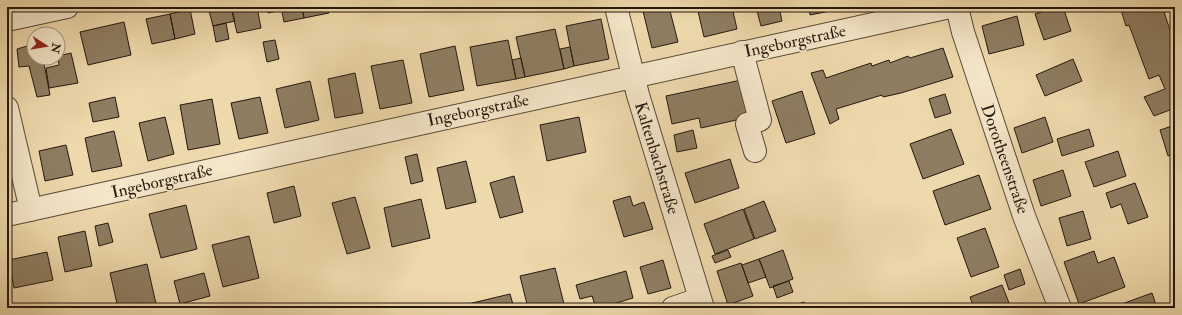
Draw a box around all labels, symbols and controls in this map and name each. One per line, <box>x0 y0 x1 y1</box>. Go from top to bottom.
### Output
street label: Ingeborgstraße <box>742 20 848 62</box>
north arrow <box>26 26 66 66</box>
text: N <box>48 41 63 55</box>
street label: Ingeborgstraße <box>425 89 531 131</box>
street label: Kaltenbachstraße <box>630 99 684 217</box>
street label: Dorotheenstraße <box>976 101 1034 217</box>
street label: Ingeborgstraße <box>109 159 215 203</box>

